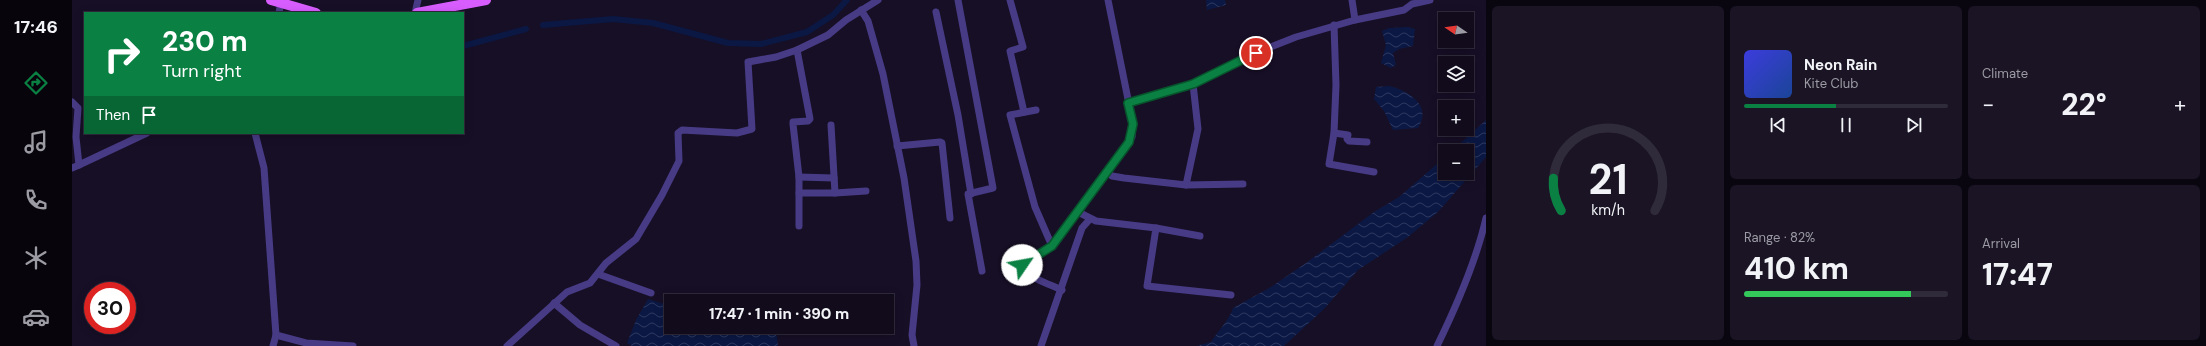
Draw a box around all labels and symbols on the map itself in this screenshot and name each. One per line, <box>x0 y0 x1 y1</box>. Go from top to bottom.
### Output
north arrow <box>1438 12 1474 48</box>
pin <box>1239 36 1273 70</box>
position arrow <box>1001 244 1043 286</box>
speed limit sign: 30 <box>84 282 136 334</box>

